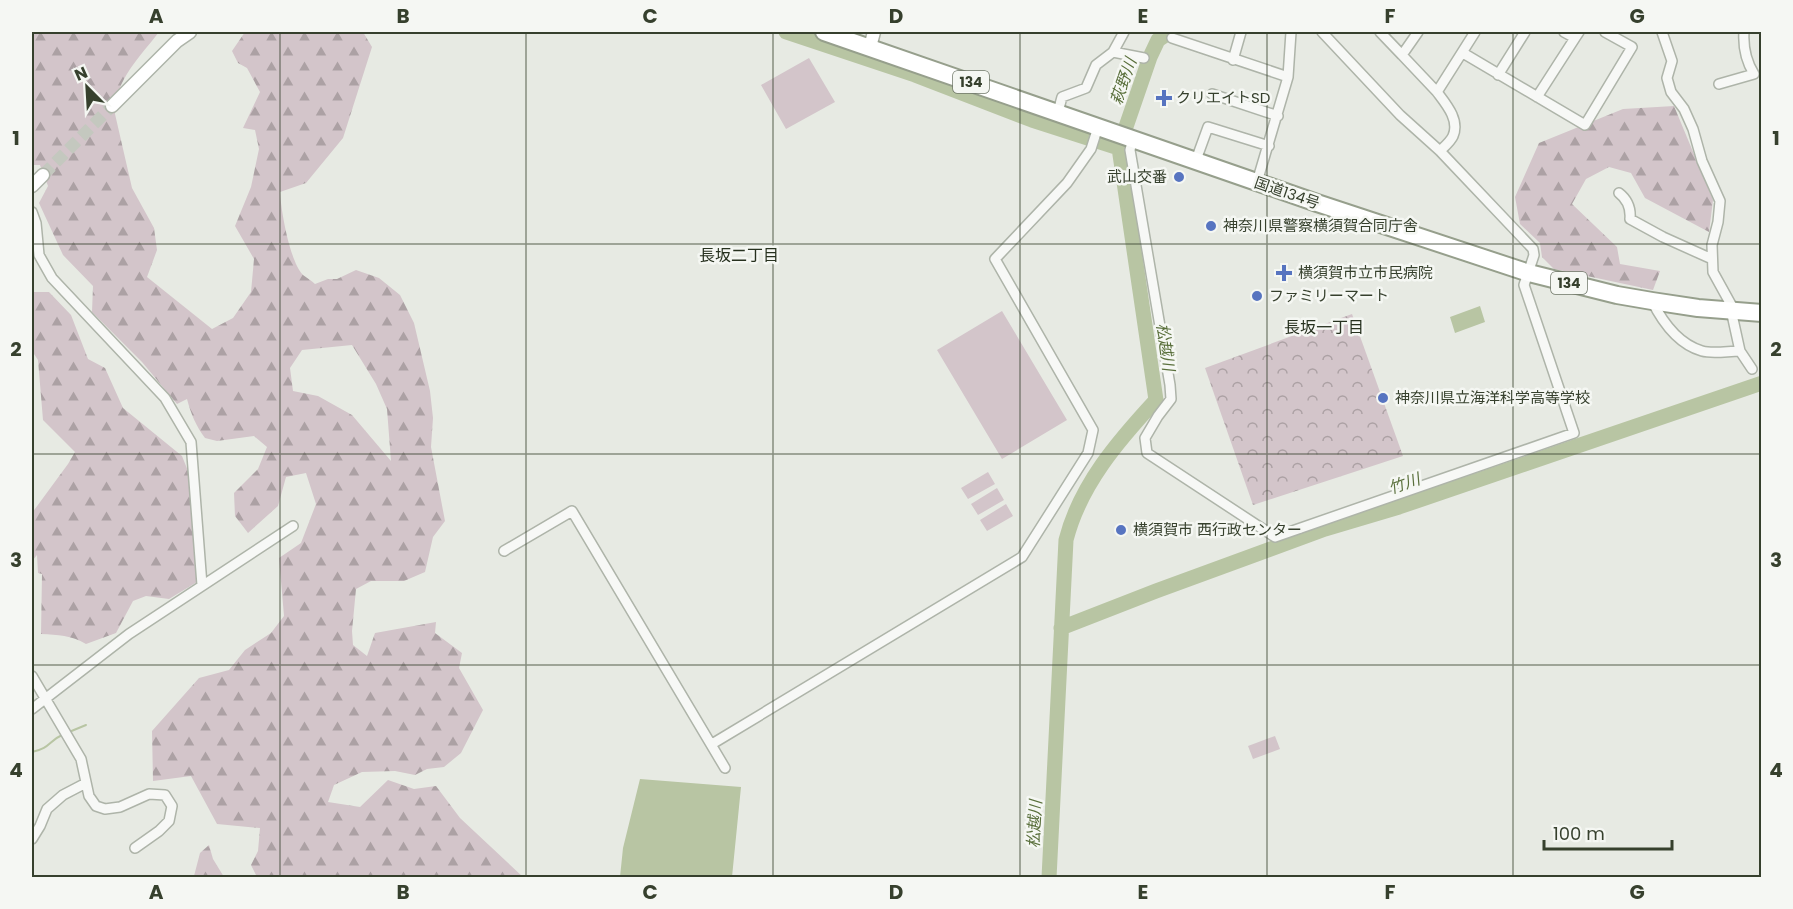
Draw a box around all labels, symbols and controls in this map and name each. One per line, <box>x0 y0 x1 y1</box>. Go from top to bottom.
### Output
text: A <box>149 2 164 30</box>
text: B <box>396 2 410 30</box>
text: C <box>642 2 658 30</box>
text: D <box>889 2 903 30</box>
text: E <box>1138 2 1148 30</box>
text: F <box>1385 2 1396 30</box>
text: G <box>1629 2 1645 30</box>
water label: 萩野川 <box>1105 53 1143 108</box>
north arrow <box>57 57 117 117</box>
text: N <box>71 61 91 87</box>
road number: 134 <box>953 71 989 93</box>
place label: クリエイトSD <box>1176 87 1270 108</box>
marker: クリエイトSD <box>1157 91 1171 105</box>
text: 1 <box>12 124 20 152</box>
text: 1 <box>1772 124 1780 152</box>
place label: 武山交番 <box>1107 166 1167 187</box>
marker: 武山交番 <box>1172 170 1186 184</box>
street label: 国道134号 <box>1252 172 1323 214</box>
place label: 神奈川県警察横須賀合同庁舎 <box>1223 215 1418 236</box>
marker: 神奈川県警察横須賀合同庁舎 <box>1204 219 1218 233</box>
district label: 長坂二丁目 <box>699 244 779 267</box>
place label: 横須賀市立市民病院 <box>1298 262 1433 283</box>
marker: 横須賀市立市民病院 <box>1275 264 1293 282</box>
road number: 134 <box>1551 272 1587 294</box>
place label: ファミリーマート <box>1269 285 1389 306</box>
marker: ファミリーマート <box>1250 289 1264 303</box>
district label: 長坂一丁目 <box>1284 316 1364 339</box>
water label: 松越川 <box>1151 322 1181 374</box>
text: 2 <box>10 335 22 363</box>
text: 2 <box>1770 335 1782 363</box>
place label: 神奈川県立海洋科学高等学校 <box>1395 387 1590 408</box>
marker: 神奈川県立海洋科学高等学校 <box>1376 391 1390 405</box>
water label: 竹川 <box>1385 467 1425 500</box>
place label: 横須賀市 西行政センター <box>1133 519 1302 540</box>
marker: 横須賀市 西行政センター <box>1114 523 1128 537</box>
text: 3 <box>10 546 22 574</box>
text: 3 <box>1770 546 1782 574</box>
text: 4 <box>9 756 23 784</box>
text: 4 <box>1769 756 1783 784</box>
water label: 松越川 <box>1022 797 1047 849</box>
scale bar <box>1544 813 1672 851</box>
text: 100 m <box>1553 821 1605 846</box>
text: A <box>149 878 164 906</box>
text: B <box>396 878 410 906</box>
text: C <box>642 878 658 906</box>
text: D <box>889 878 903 906</box>
text: E <box>1138 878 1148 906</box>
text: F <box>1385 878 1396 906</box>
text: G <box>1629 878 1645 906</box>

